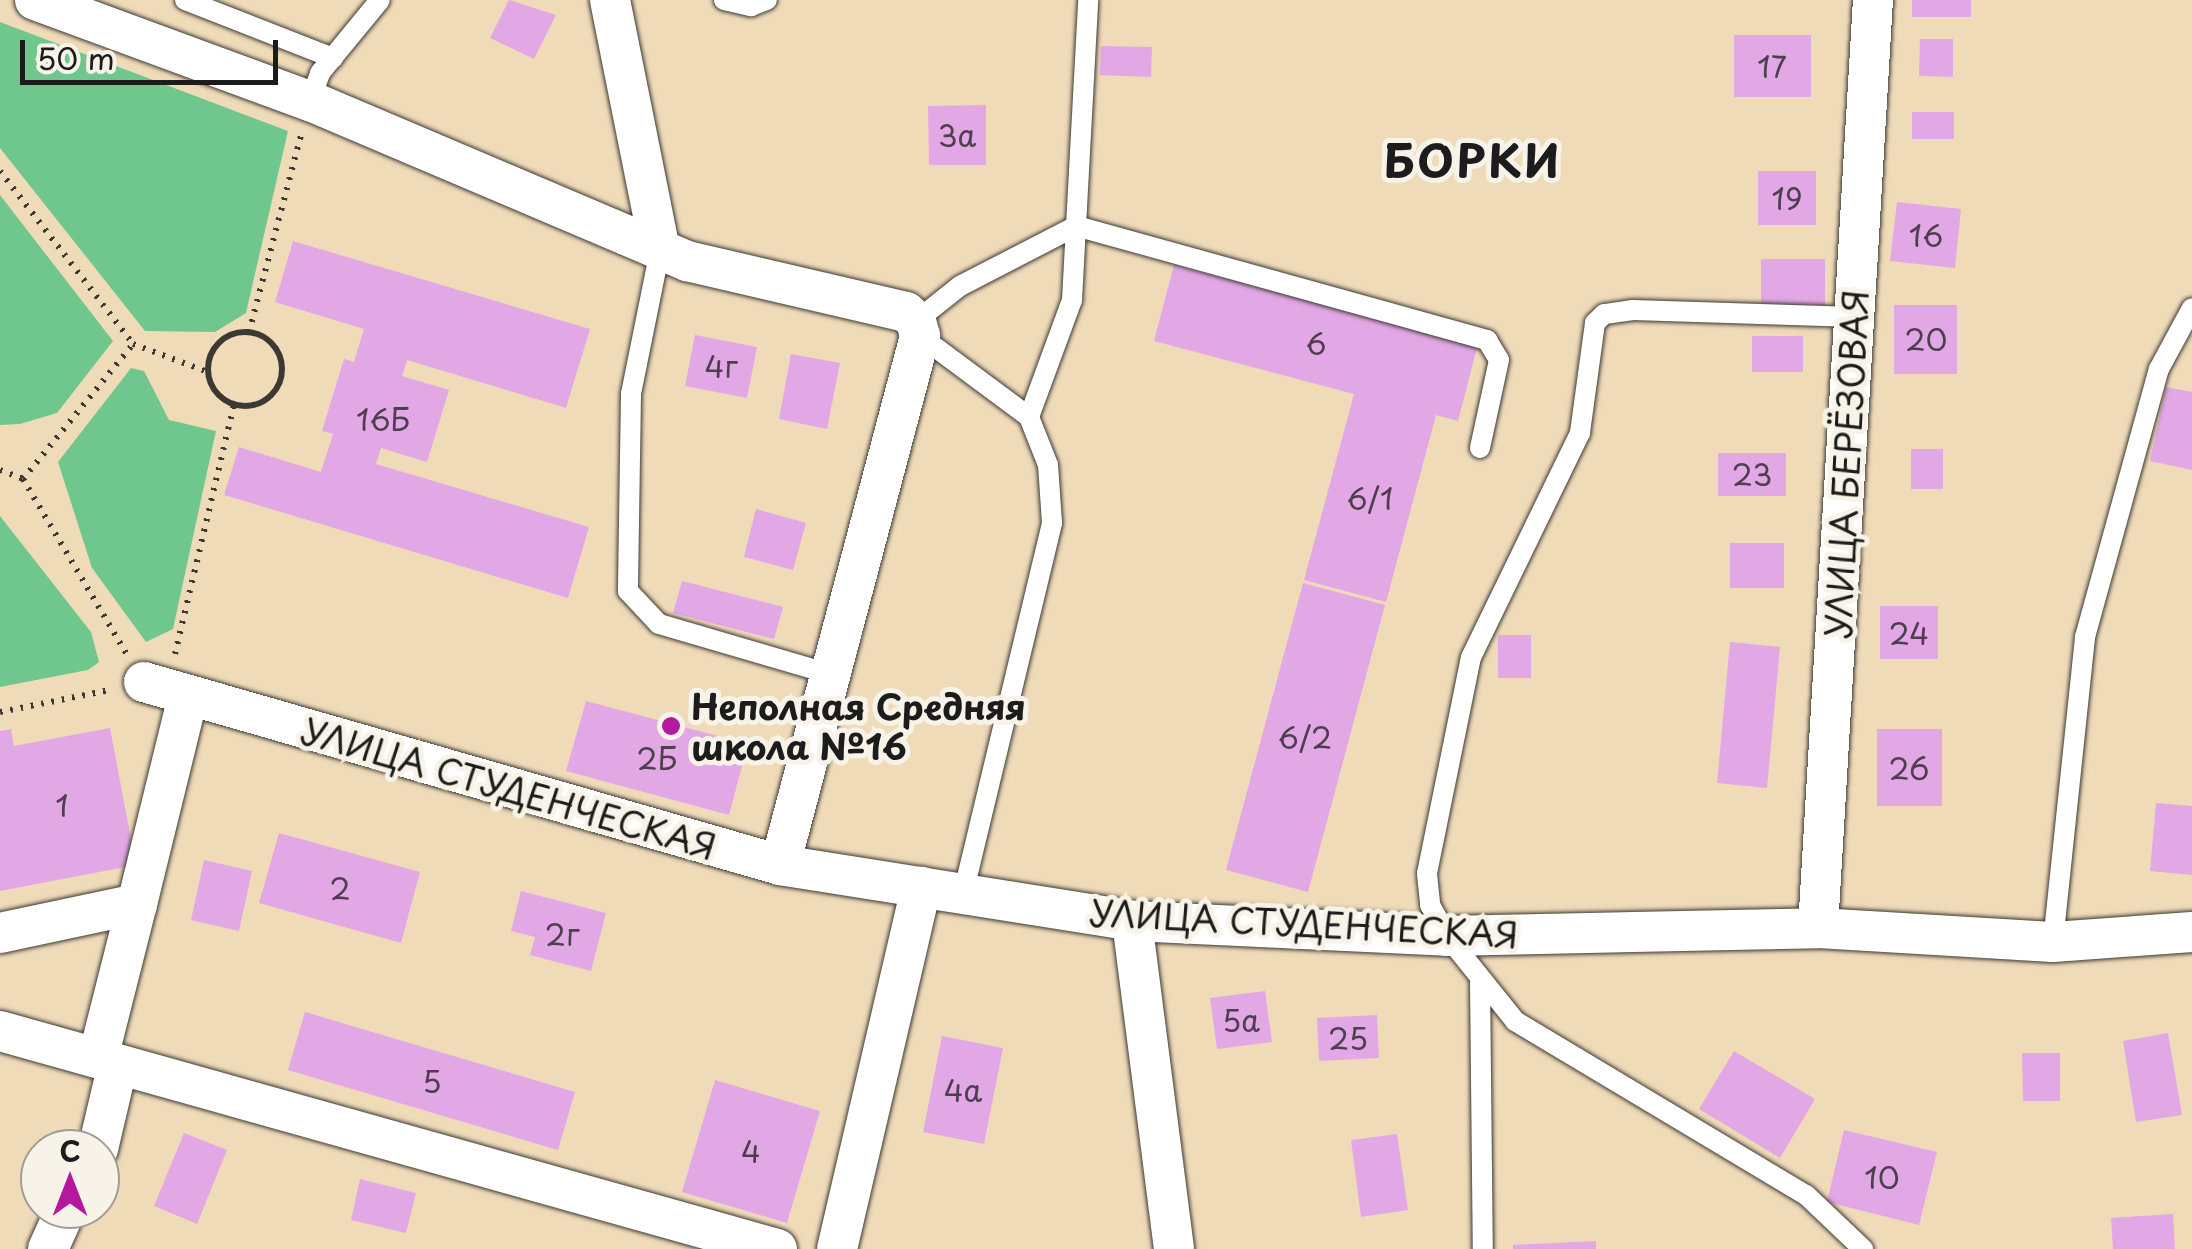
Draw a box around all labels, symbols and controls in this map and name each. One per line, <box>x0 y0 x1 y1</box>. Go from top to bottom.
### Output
scale bar <box>25 20 282 82</box>
text: 50 m <box>37 35 115 80</box>
house number: 17 <box>1757 48 1787 84</box>
house number: 3а <box>938 117 976 153</box>
district label: БОРКИ <box>1386 133 1560 187</box>
house number: 19 <box>1771 180 1803 216</box>
house number: 16 <box>1909 217 1943 253</box>
street label: УЛИЦА БЕРЁЗОВАЯ <box>1816 288 1876 640</box>
house number: 20 <box>1905 321 1947 357</box>
house number: 6 <box>1305 325 1327 361</box>
house number: 4г <box>704 348 738 384</box>
house number: 16Б <box>356 401 410 437</box>
house number: 23 <box>1732 456 1772 492</box>
house number: 6/1 <box>1347 480 1393 516</box>
house number: 24 <box>1889 615 1929 651</box>
place label: Неполная Средняя школа №16 <box>691 685 1026 767</box>
street label: УЛИЦА СТУДЕНЧЕСКАЯ <box>296 708 722 868</box>
marker: Неполная Средняя школа №16 <box>660 715 682 737</box>
house number: 6/2 <box>1278 719 1332 755</box>
house number: 2Б <box>637 740 677 776</box>
house number: 26 <box>1888 750 1930 786</box>
house number: 1 <box>55 787 69 823</box>
house number: 2 <box>329 870 351 906</box>
street label: УЛИЦА СТУДЕНЧЕСКАЯ <box>1088 891 1520 955</box>
house number: 2г <box>545 916 579 952</box>
house number: 5а <box>1222 1002 1260 1038</box>
house number: 25 <box>1328 1020 1368 1056</box>
house number: 5 <box>422 1063 442 1099</box>
house number: 4а <box>944 1072 982 1108</box>
north arrow <box>20 1129 120 1229</box>
text: С <box>59 1129 81 1172</box>
house number: 4 <box>741 1133 761 1169</box>
house number: 10 <box>1864 1159 1900 1195</box>

